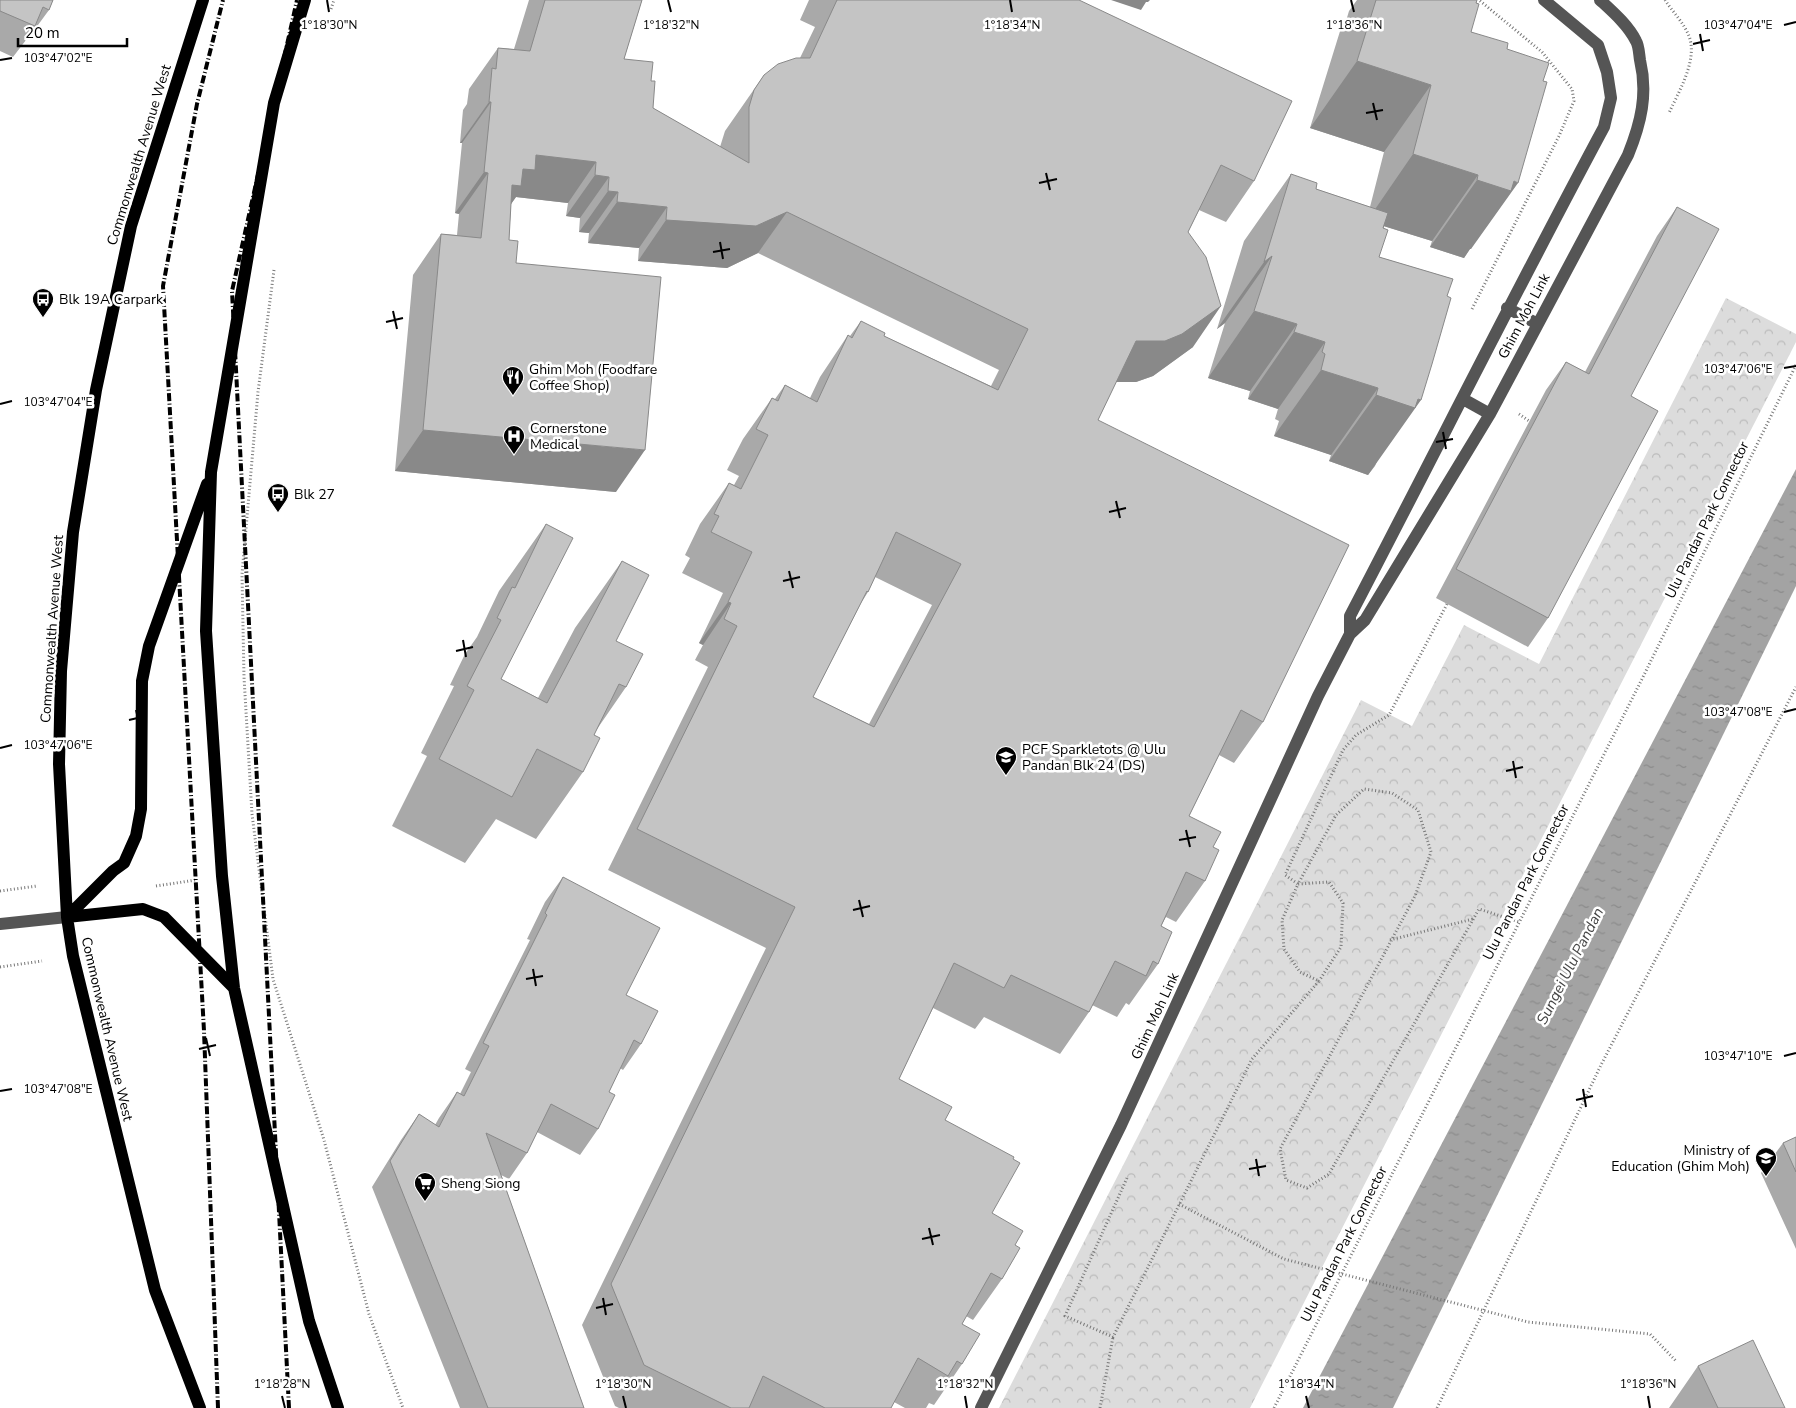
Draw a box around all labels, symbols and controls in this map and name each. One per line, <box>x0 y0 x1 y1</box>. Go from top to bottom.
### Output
scale bar <box>18 15 126 47</box>
text: 1°18'30"N <box>301 17 357 33</box>
text: 1°18'32"N <box>643 17 699 33</box>
text: 1°18'34"N <box>984 17 1040 33</box>
text: 1°18'36"N <box>1326 17 1382 33</box>
text: 103°47'04"E <box>1703 17 1773 33</box>
text: 20 m <box>25 23 60 43</box>
text: 103°47'02"E <box>23 50 93 66</box>
street label: Commonwealth Avenue West <box>102 62 176 248</box>
street label: Ghim Moh Link <box>1494 269 1555 362</box>
bus stop icon: Blk 19A Carpark <box>31 287 55 318</box>
place label: Blk 19A Carpark <box>59 290 164 309</box>
place label: Ghim Moh (Foodfare Coffee Shop) <box>529 360 657 395</box>
text: 103°47'06"E <box>1703 361 1773 377</box>
restaurant icon: Ghim Moh (Foodfare Coffee Shop) <box>501 365 525 396</box>
text: 103°47'04"E <box>23 394 93 410</box>
place label: Cornerstone Medical <box>530 419 607 454</box>
hospital icon: Cornerstone Medical <box>502 424 526 455</box>
street label: Ulu Pandan Park Connector <box>1661 438 1753 602</box>
bus stop icon: Blk 27 <box>266 482 290 513</box>
place label: Blk 27 <box>294 485 335 504</box>
street label: Commonwealth Avenue West <box>36 534 68 724</box>
text: 103°47'08"E <box>1703 704 1773 720</box>
text: 103°47'06"E <box>23 737 93 753</box>
place label: PCF Sparkletots @ Ulu Pandan Blk 24 (DS) <box>1022 740 1166 775</box>
school or university icon: PCF Sparkletots @ Ulu Pandan Blk 24 (DS) <box>994 745 1018 776</box>
street label: Ulu Pandan Park Connector <box>1478 801 1574 963</box>
water label: Sungei Ulu Pandan <box>1532 904 1608 1028</box>
street label: Commonwealth Avenue West <box>77 935 137 1123</box>
street label: Ghim Moh Link <box>1127 968 1184 1063</box>
text: 103°47'10"E <box>1703 1048 1773 1064</box>
text: 103°47'08"E <box>23 1081 93 1097</box>
place label: Ministry of Education (Ghim Moh) <box>1611 1141 1750 1176</box>
school or university icon: Ministry of Education (Ghim Moh) <box>1754 1146 1778 1177</box>
street label: Ulu Pandan Park Connector <box>1296 1163 1392 1325</box>
supermarket icon: Sheng Siong <box>413 1171 437 1202</box>
place label: Sheng Siong <box>441 1174 521 1193</box>
text: 1°18'28"N <box>254 1376 310 1392</box>
text: 1°18'30"N <box>595 1376 651 1392</box>
text: 1°18'32"N <box>937 1376 993 1392</box>
text: 1°18'34"N <box>1278 1376 1334 1392</box>
text: 1°18'36"N <box>1620 1376 1676 1392</box>

